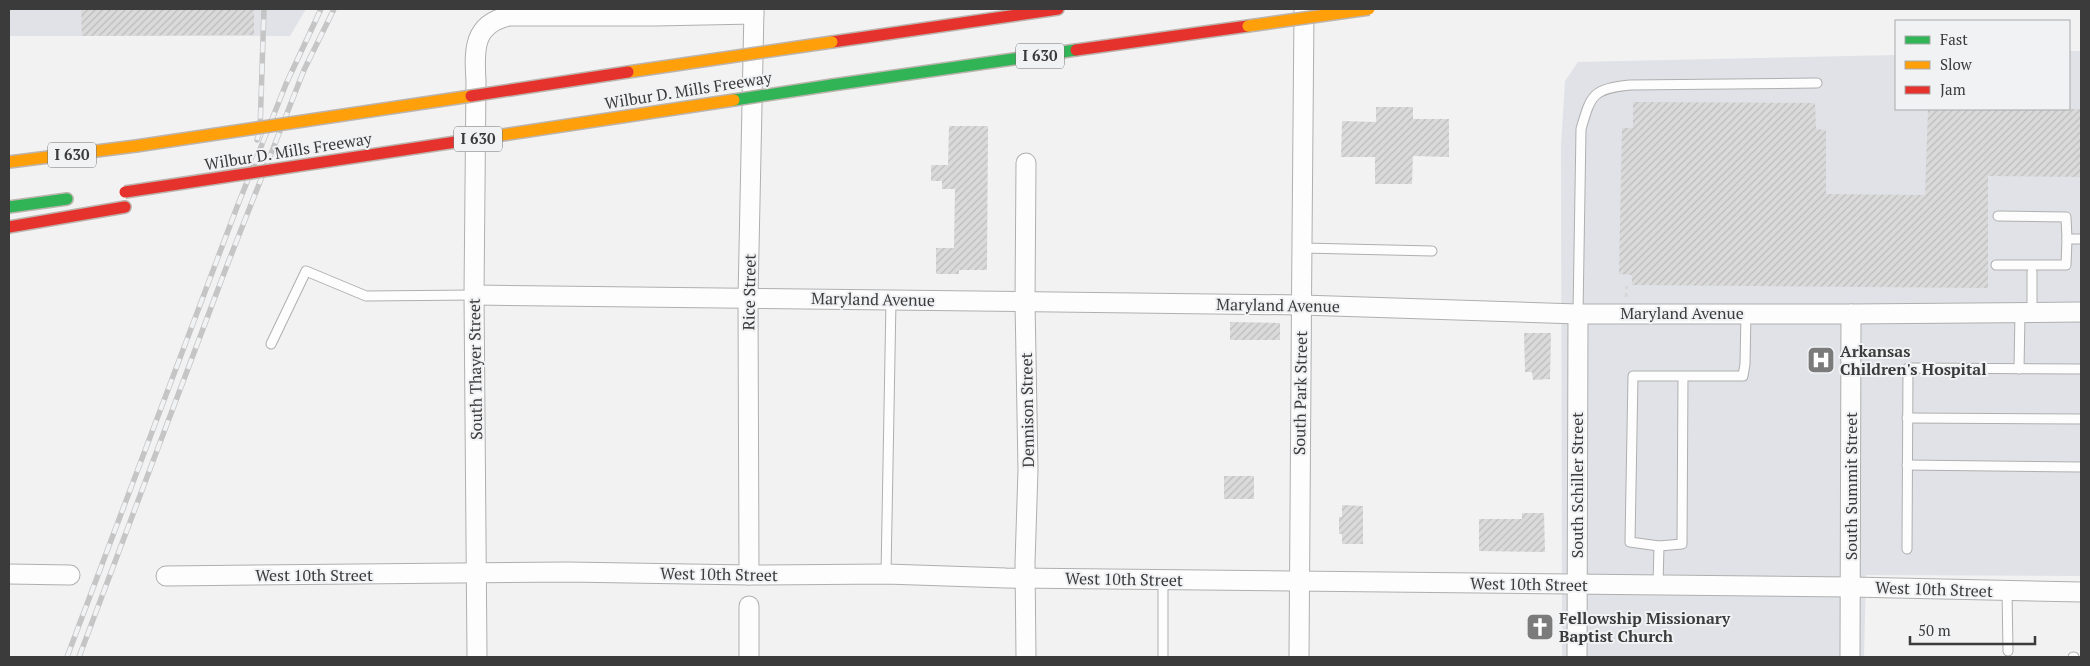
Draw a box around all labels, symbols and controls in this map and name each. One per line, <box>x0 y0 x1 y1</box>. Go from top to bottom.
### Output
legend <box>1895 20 2070 110</box>
text: Fast <box>1940 29 1968 49</box>
road number: I 630 <box>1016 44 1064 68</box>
text: Slow <box>1940 54 1973 74</box>
street label: Wilbur D. Mills Freeway <box>603 66 774 114</box>
text: Jam <box>1940 79 1966 99</box>
road number: I 630 <box>454 126 502 152</box>
street label: Wilbur D. Mills Freeway <box>203 127 374 175</box>
road number: I 630 <box>48 142 96 168</box>
street label: Rice Street <box>737 253 761 331</box>
street label: Maryland Avenue <box>811 287 935 311</box>
street label: Maryland Avenue <box>1216 293 1340 317</box>
street label: South Thayer Street <box>463 298 487 440</box>
street label: Maryland Avenue <box>1620 302 1744 324</box>
street label: South Park Street <box>1288 331 1312 455</box>
place label: Arkansas Children's Hospital <box>1840 340 1987 380</box>
hospital icon: Arkansas Children's Hospital <box>1806 345 1836 375</box>
street label: Dennison Street <box>1015 352 1039 468</box>
street label: South Schiller Street <box>1566 412 1588 558</box>
street label: South Summit Street <box>1840 412 1862 560</box>
street label: West 10th Street <box>660 562 778 586</box>
street label: West 10th Street <box>255 564 373 586</box>
street label: West 10th Street <box>1065 567 1183 591</box>
street label: West 10th Street <box>1470 572 1588 596</box>
street label: West 10th Street <box>1875 576 1993 602</box>
place label: Fellowship Missionary Baptist Church <box>1559 607 1731 647</box>
church icon: Fellowship Missionary Baptist Church <box>1525 612 1555 642</box>
scale bar <box>1910 614 2035 646</box>
text: 50 m <box>1918 620 1951 640</box>

